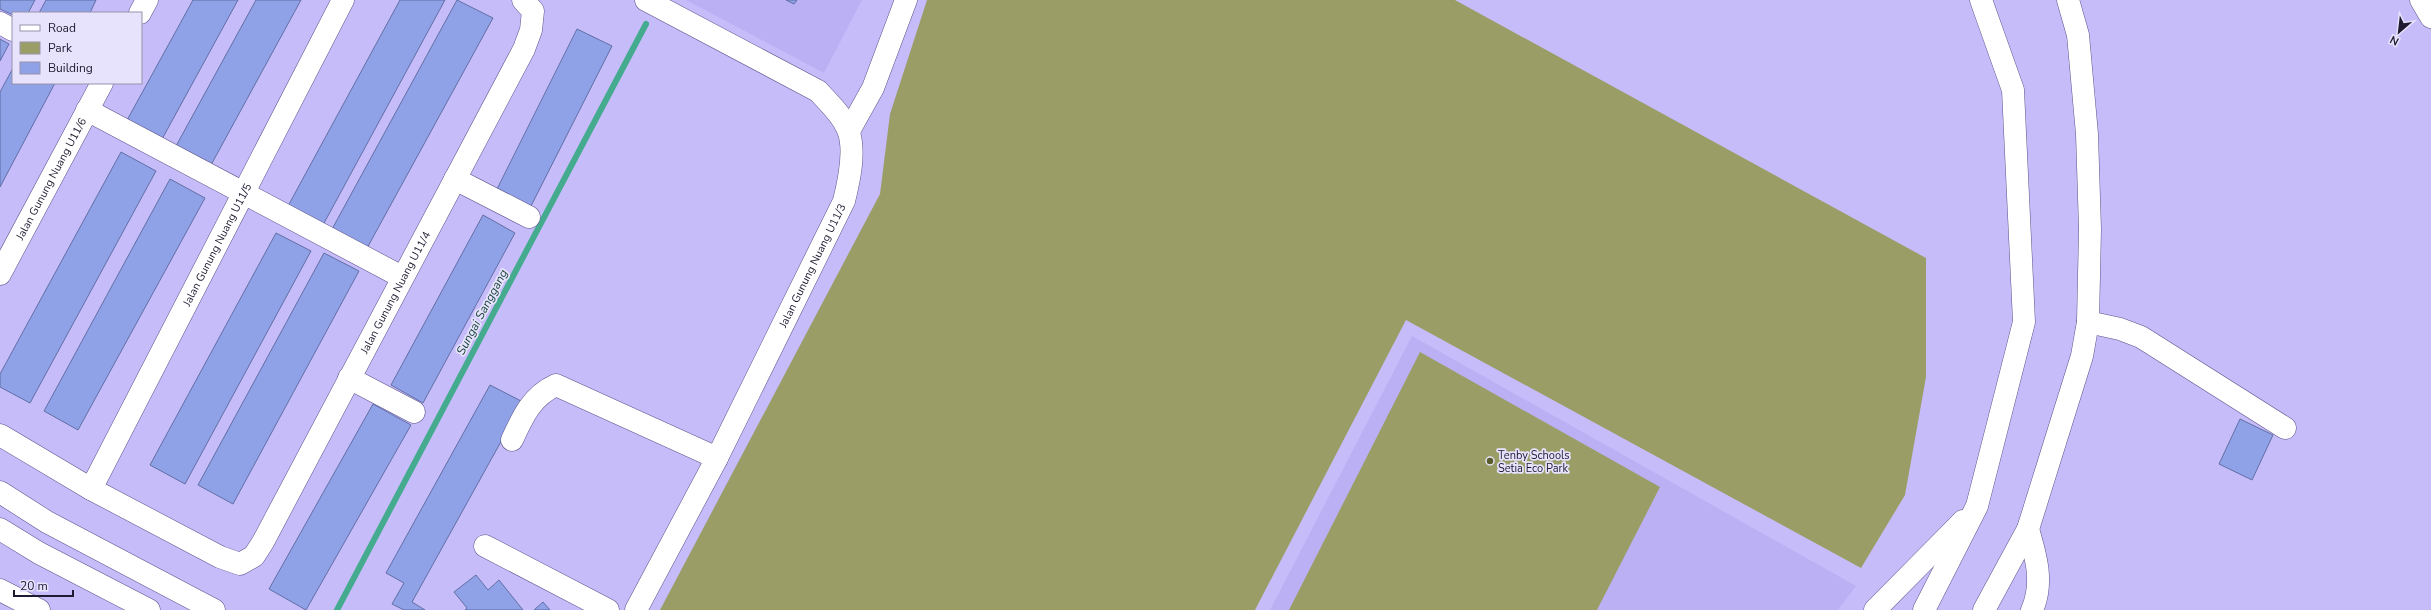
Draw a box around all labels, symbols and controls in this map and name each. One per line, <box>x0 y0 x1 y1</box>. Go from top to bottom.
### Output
legend <box>12 12 142 84</box>
north arrow <box>2379 12 2419 52</box>
text: Road <box>48 20 76 36</box>
text: N <box>2387 32 2402 49</box>
text: Park <box>48 40 73 56</box>
text: Building <box>48 60 93 76</box>
street label: Jalan Gunung Nuang U11/6 <box>12 115 90 244</box>
street label: Jalan Gunung Nuang U11/5 <box>179 180 256 310</box>
street label: Jalan Gunung Nuang U11/3 <box>775 201 850 331</box>
street label: Jalan Gunung Nuang U11/4 <box>357 229 434 357</box>
water label: Sungai Sanggang <box>453 266 511 358</box>
place label: Tenby Schools Setia Eco Park <box>1498 448 1570 476</box>
marker: Tenby Schools Setia Eco Park <box>1485 456 1495 466</box>
scale bar <box>14 572 73 598</box>
text: 20 m <box>20 578 48 594</box>

